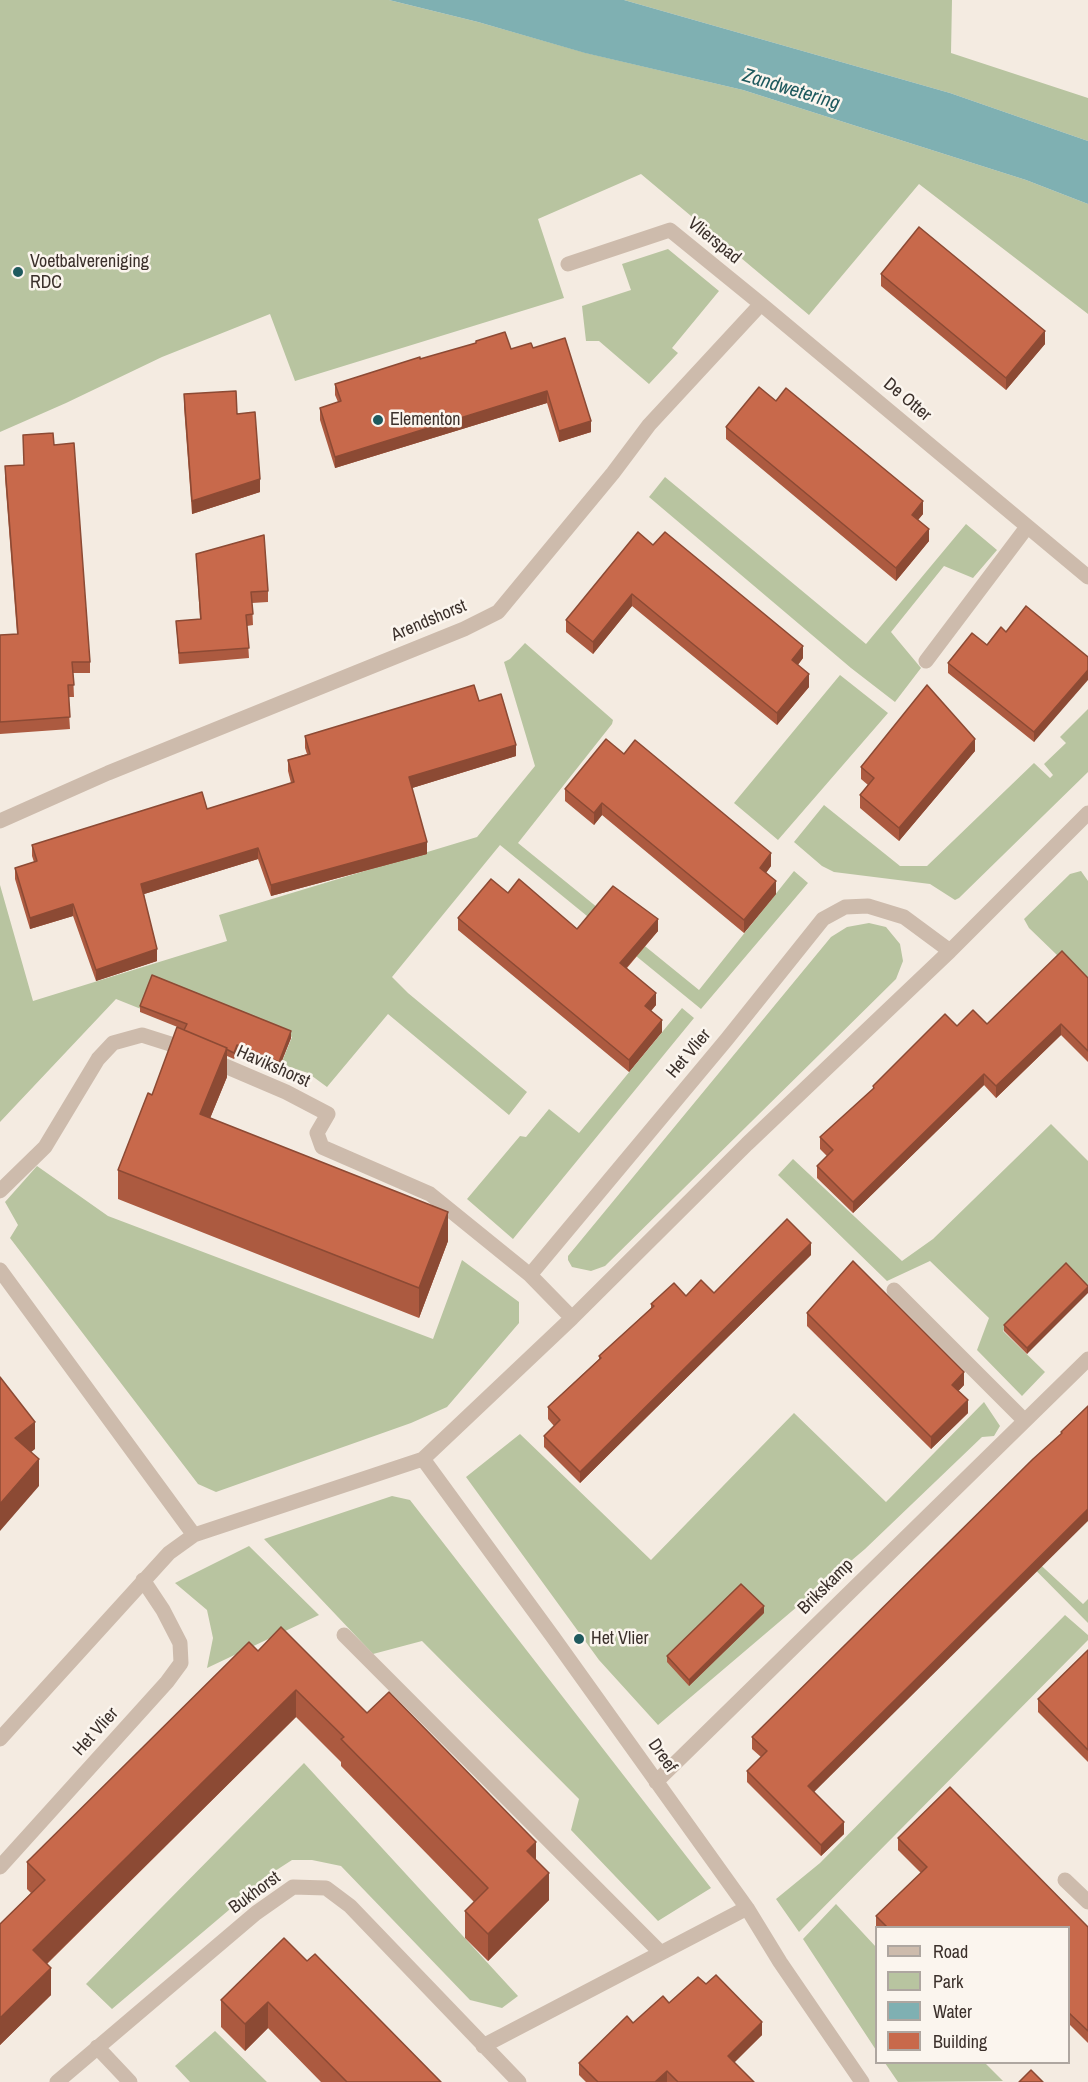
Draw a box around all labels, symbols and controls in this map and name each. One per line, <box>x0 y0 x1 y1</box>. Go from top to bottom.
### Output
water label: Zandwetering <box>740 64 842 116</box>
street label: Vlierspad <box>683 213 745 269</box>
place label: Voetbalvereniging RDC <box>30 251 149 294</box>
marker: Voetbalvereniging RDC <box>11 265 25 279</box>
street label: De Otter <box>879 374 935 426</box>
place label: Elementon <box>390 409 461 431</box>
marker: Elementon <box>371 413 385 427</box>
street label: Arendshorst <box>388 596 470 646</box>
street label: Het Vlier <box>662 1025 716 1083</box>
street label: Havikshorst <box>233 1041 313 1093</box>
street label: Brikskamp <box>794 1555 858 1619</box>
place label: Het Vlier <box>591 1628 648 1650</box>
marker: Het Vlier <box>572 1632 586 1646</box>
street label: Het Vlier <box>69 1703 123 1761</box>
street label: Dreef <box>643 1735 681 1777</box>
street label: Bukhorst <box>225 1867 285 1919</box>
legend <box>875 1926 1070 2064</box>
text: Road <box>933 1939 968 1964</box>
text: Park <box>933 1969 963 1994</box>
text: Water <box>933 1999 972 2024</box>
text: Building <box>933 2029 987 2054</box>

